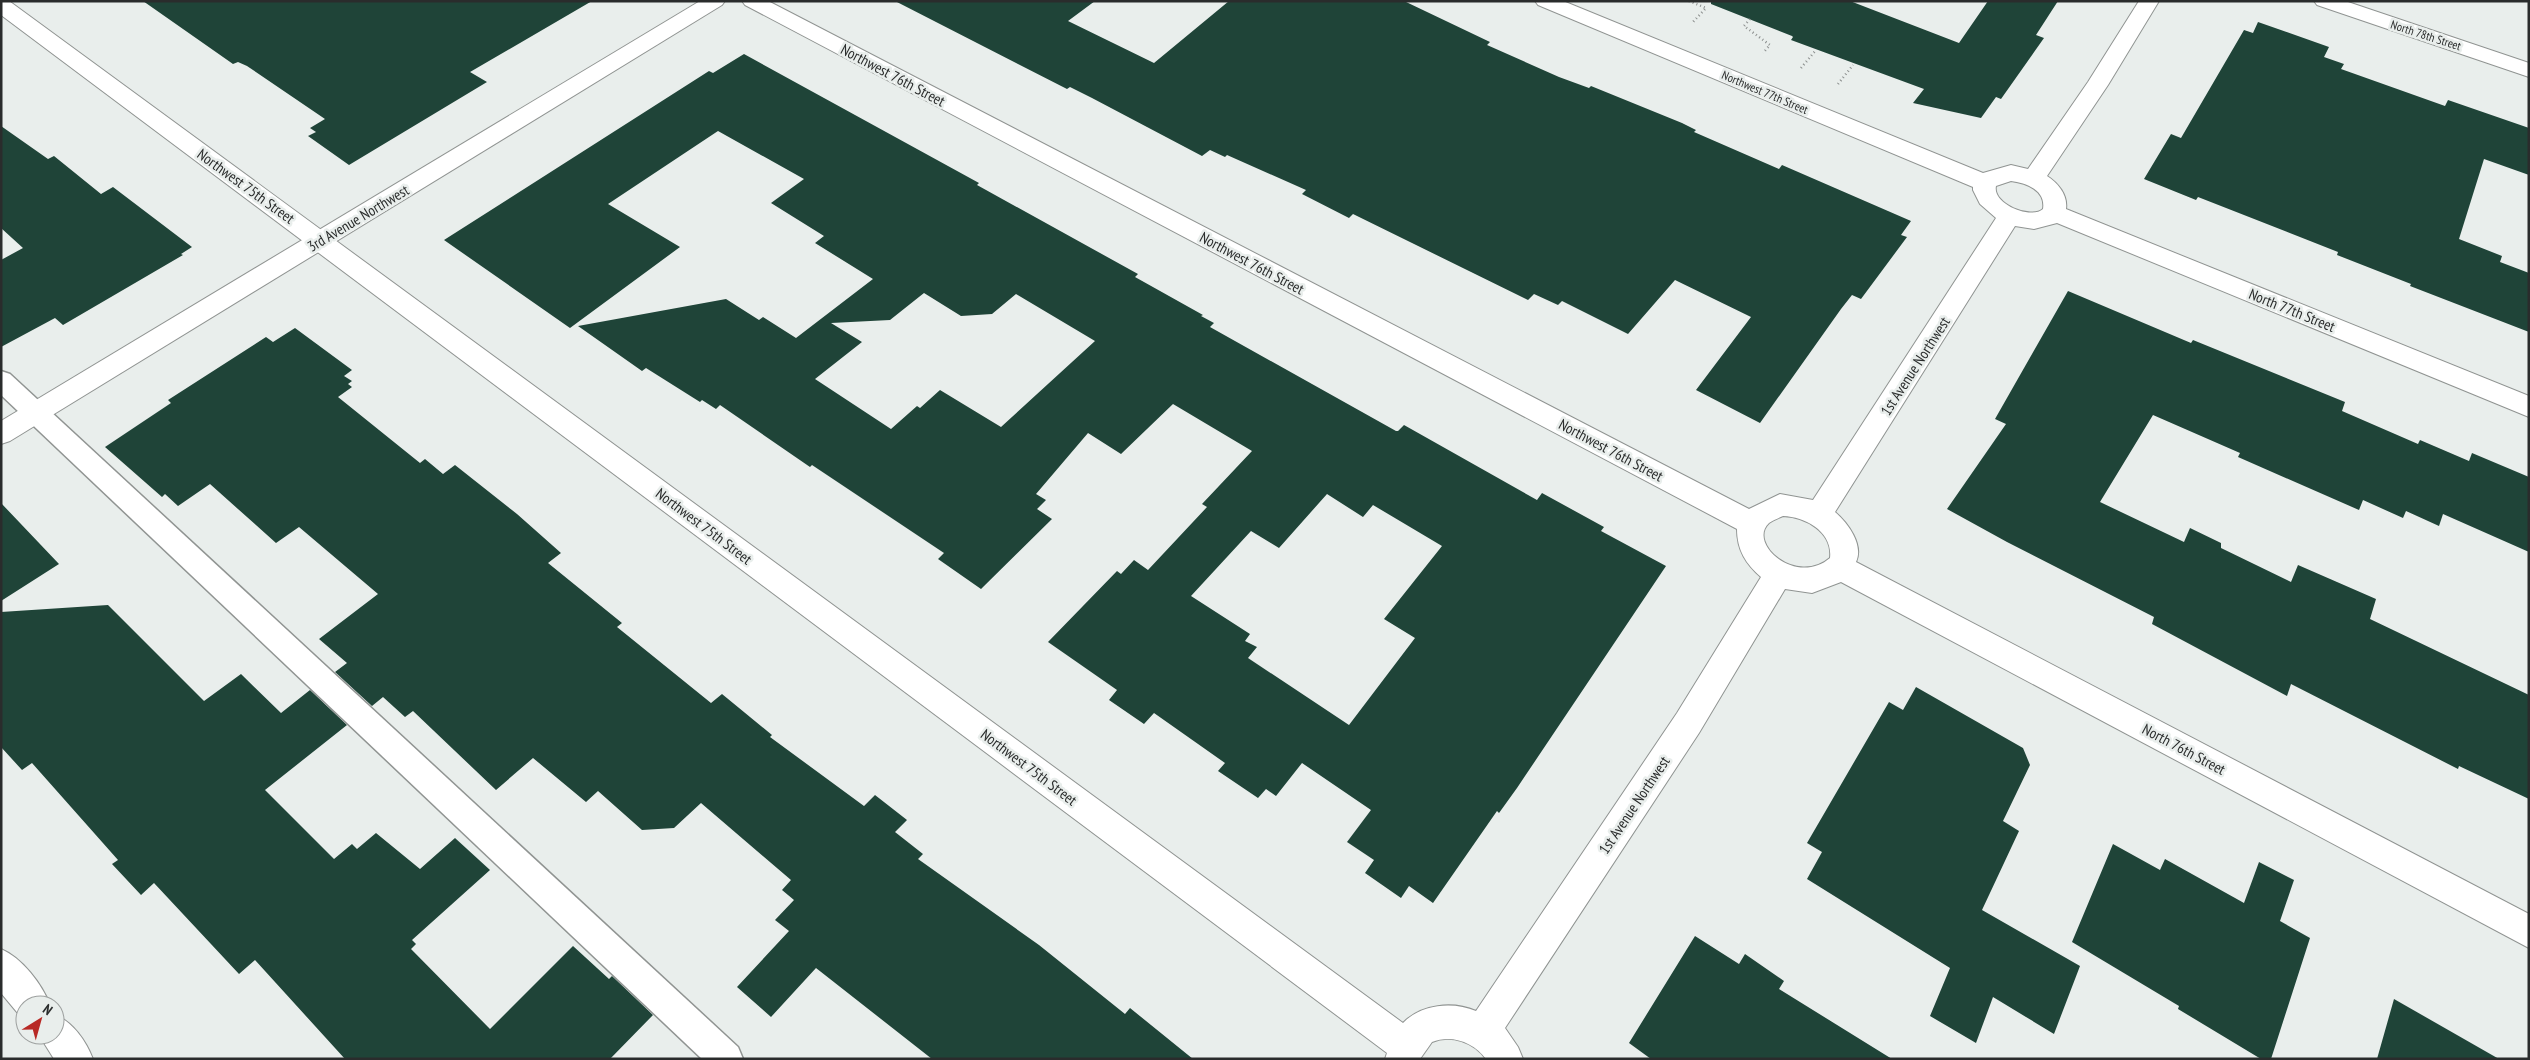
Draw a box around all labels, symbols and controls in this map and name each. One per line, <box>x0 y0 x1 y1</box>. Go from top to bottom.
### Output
street label: North 78th Street <box>2389 17 2464 54</box>
street label: Northwest 76th Street <box>838 40 948 110</box>
street label: Northwest 77th Street <box>1720 67 1811 117</box>
street label: Northwest 75th Street <box>194 144 298 228</box>
street label: 3rd Avenue Northwest <box>304 180 412 256</box>
street label: Northwest 76th Street <box>1197 228 1307 298</box>
street label: North 77th Street <box>2246 284 2338 336</box>
street label: 1st Avenue Northwest <box>1876 313 1954 419</box>
street label: Northwest 76th Street <box>1556 415 1666 485</box>
street label: Northwest 75th Street <box>652 484 756 568</box>
street label: North 76th Street <box>2139 719 2229 779</box>
street label: Northwest 75th Street <box>977 725 1081 809</box>
street label: 1st Avenue Northwest <box>1594 753 1674 857</box>
north arrow <box>15 995 65 1045</box>
text: N <box>39 1000 56 1019</box>

